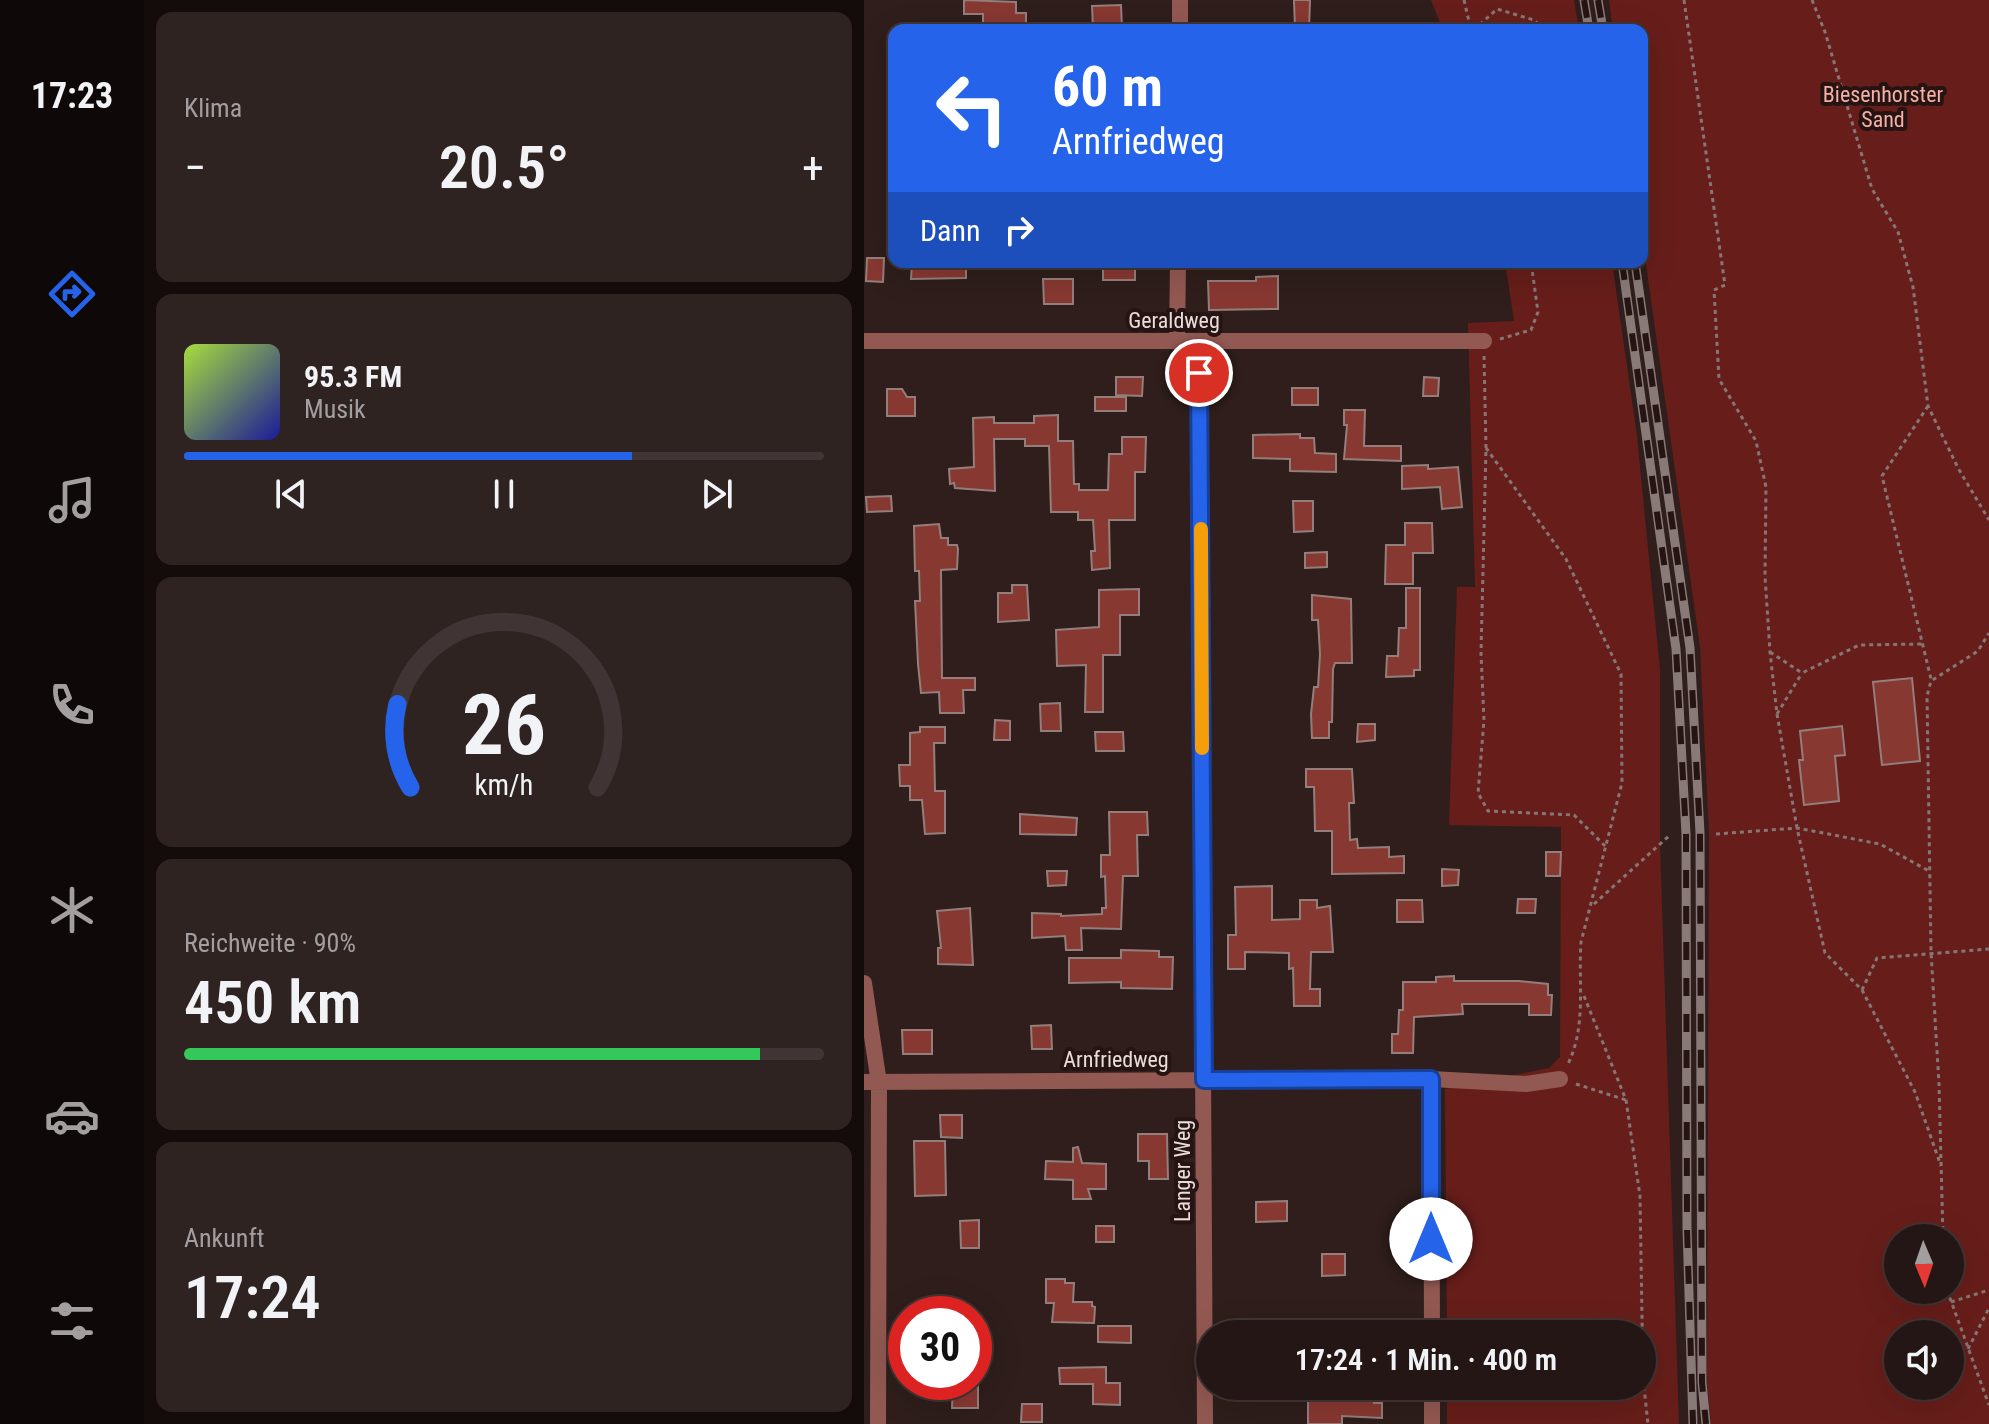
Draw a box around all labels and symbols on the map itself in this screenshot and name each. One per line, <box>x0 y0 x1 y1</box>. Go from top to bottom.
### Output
park label: Biesenhorster Sand <box>1823 82 1943 132</box>
street label: Geraldweg <box>1128 308 1220 333</box>
pin <box>1165 339 1233 407</box>
street label: Arnfriedweg <box>1063 1047 1169 1072</box>
street label: Langer Weg <box>1170 1120 1195 1222</box>
position arrow <box>1389 1197 1473 1281</box>
north arrow <box>1884 1224 1964 1304</box>
speed limit sign: 30 <box>888 1296 992 1400</box>

